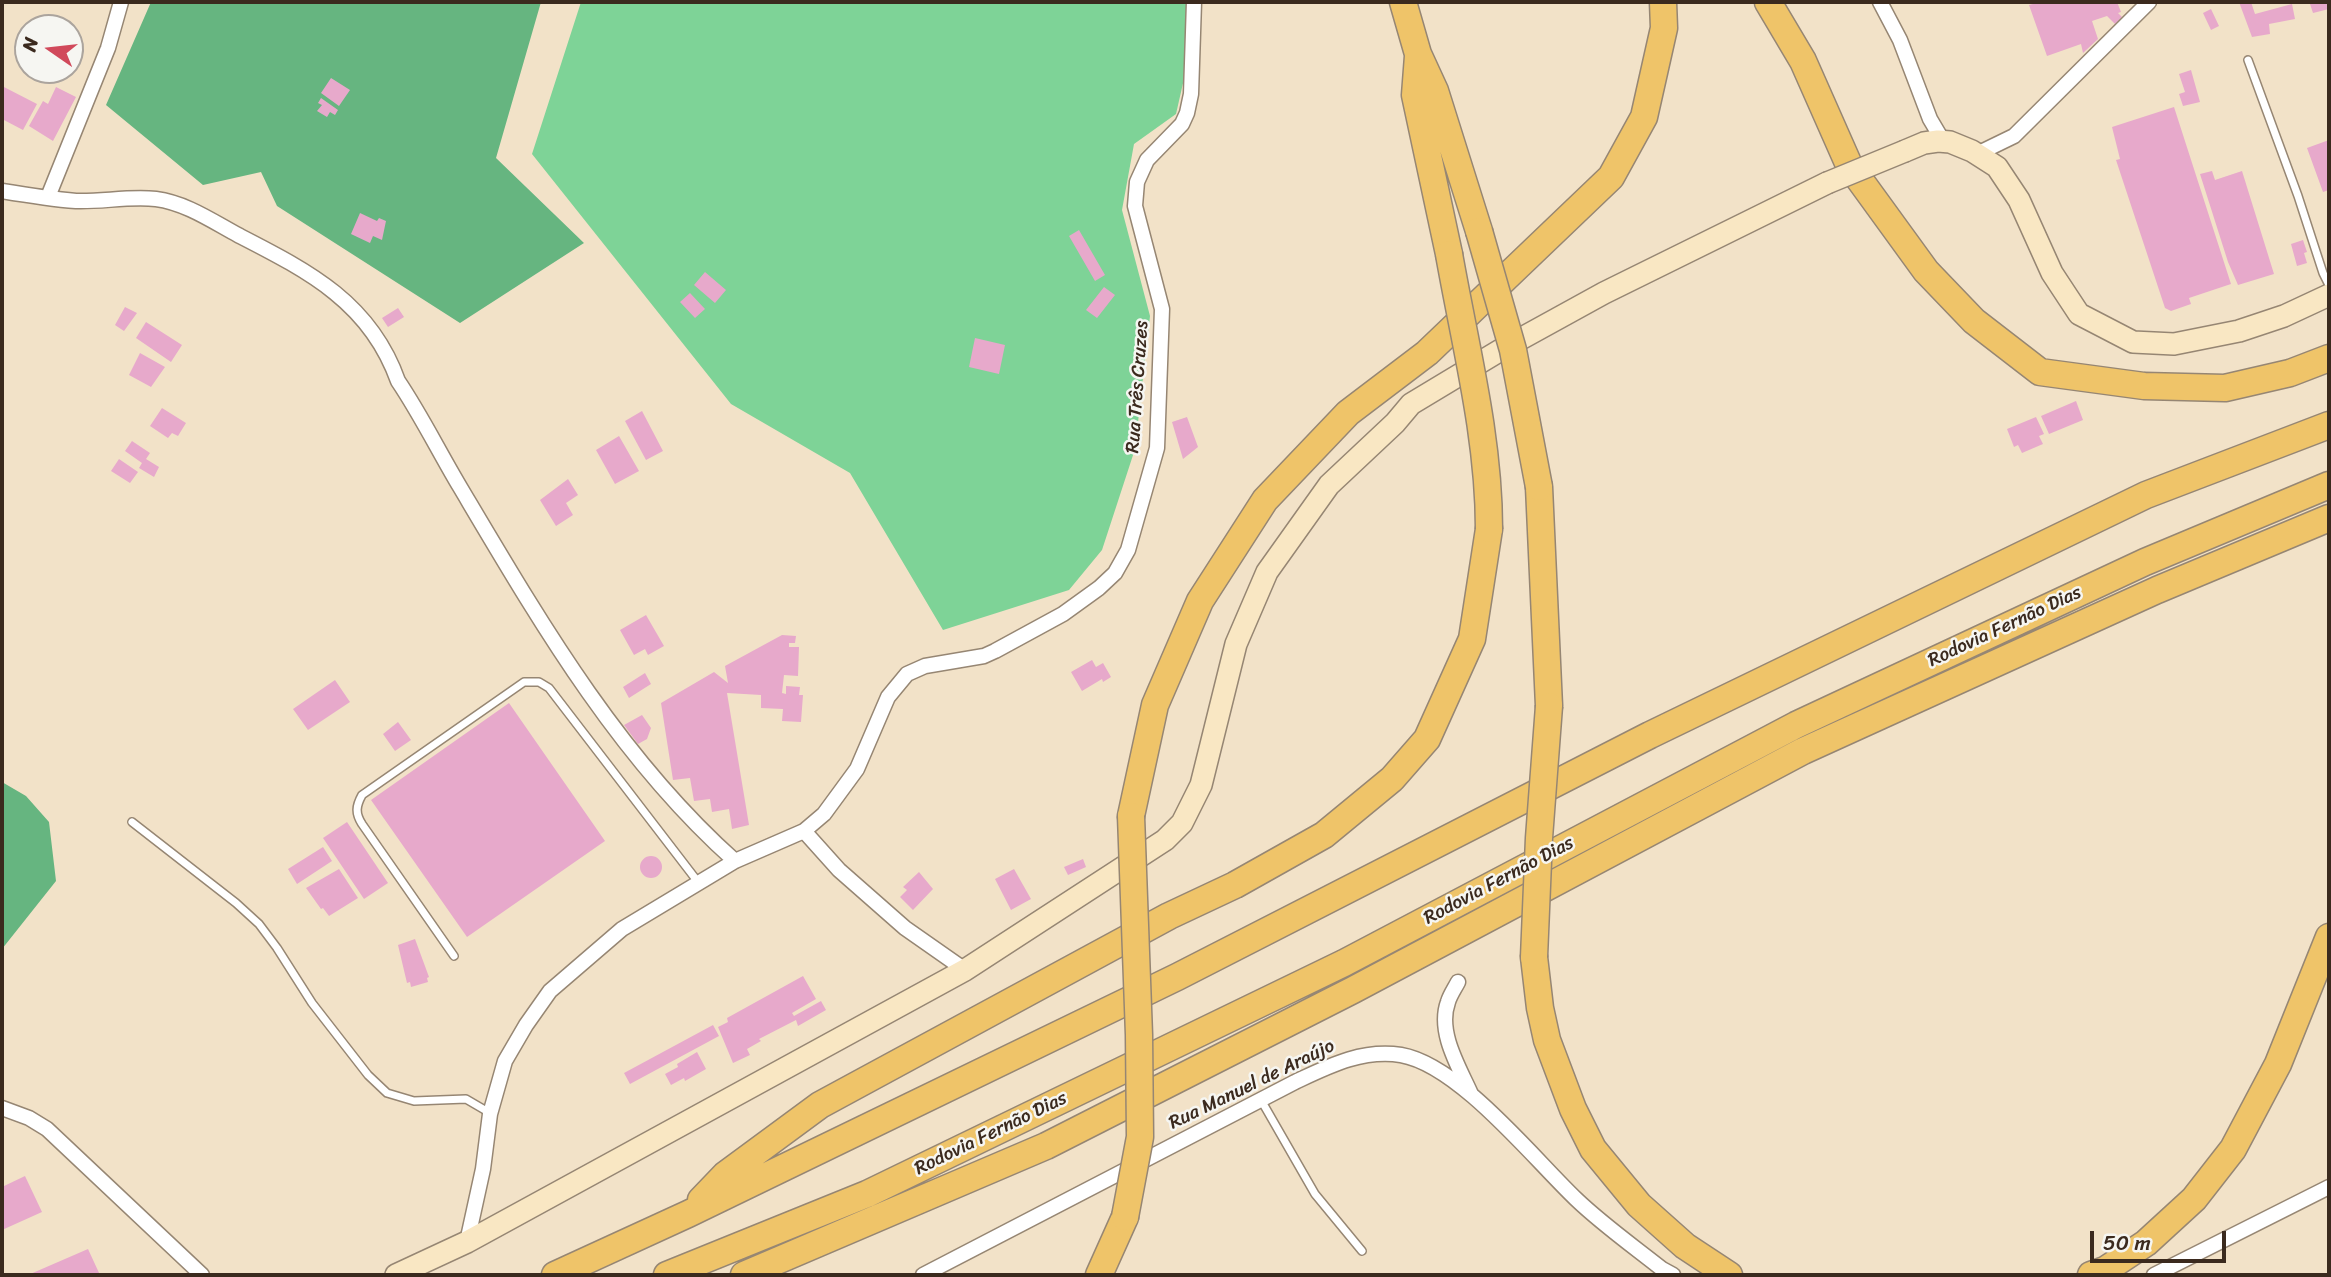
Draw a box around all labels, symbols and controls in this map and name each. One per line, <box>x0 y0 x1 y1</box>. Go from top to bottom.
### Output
north arrow <box>14 14 84 84</box>
text: N <box>12 34 48 55</box>
street label: Rua Três Cruzes <box>1122 320 1154 454</box>
street label: Rodovia Fernão Dias <box>1925 581 2085 673</box>
street label: Rodovia Fernão Dias <box>1420 832 1578 930</box>
street label: Rua Manuel de Araújo <box>1165 1035 1339 1135</box>
street label: Rodovia Fernão Dias <box>911 1087 1071 1181</box>
scale bar <box>2093 1218 2230 1262</box>
text: 50 m <box>2103 1224 2151 1262</box>

